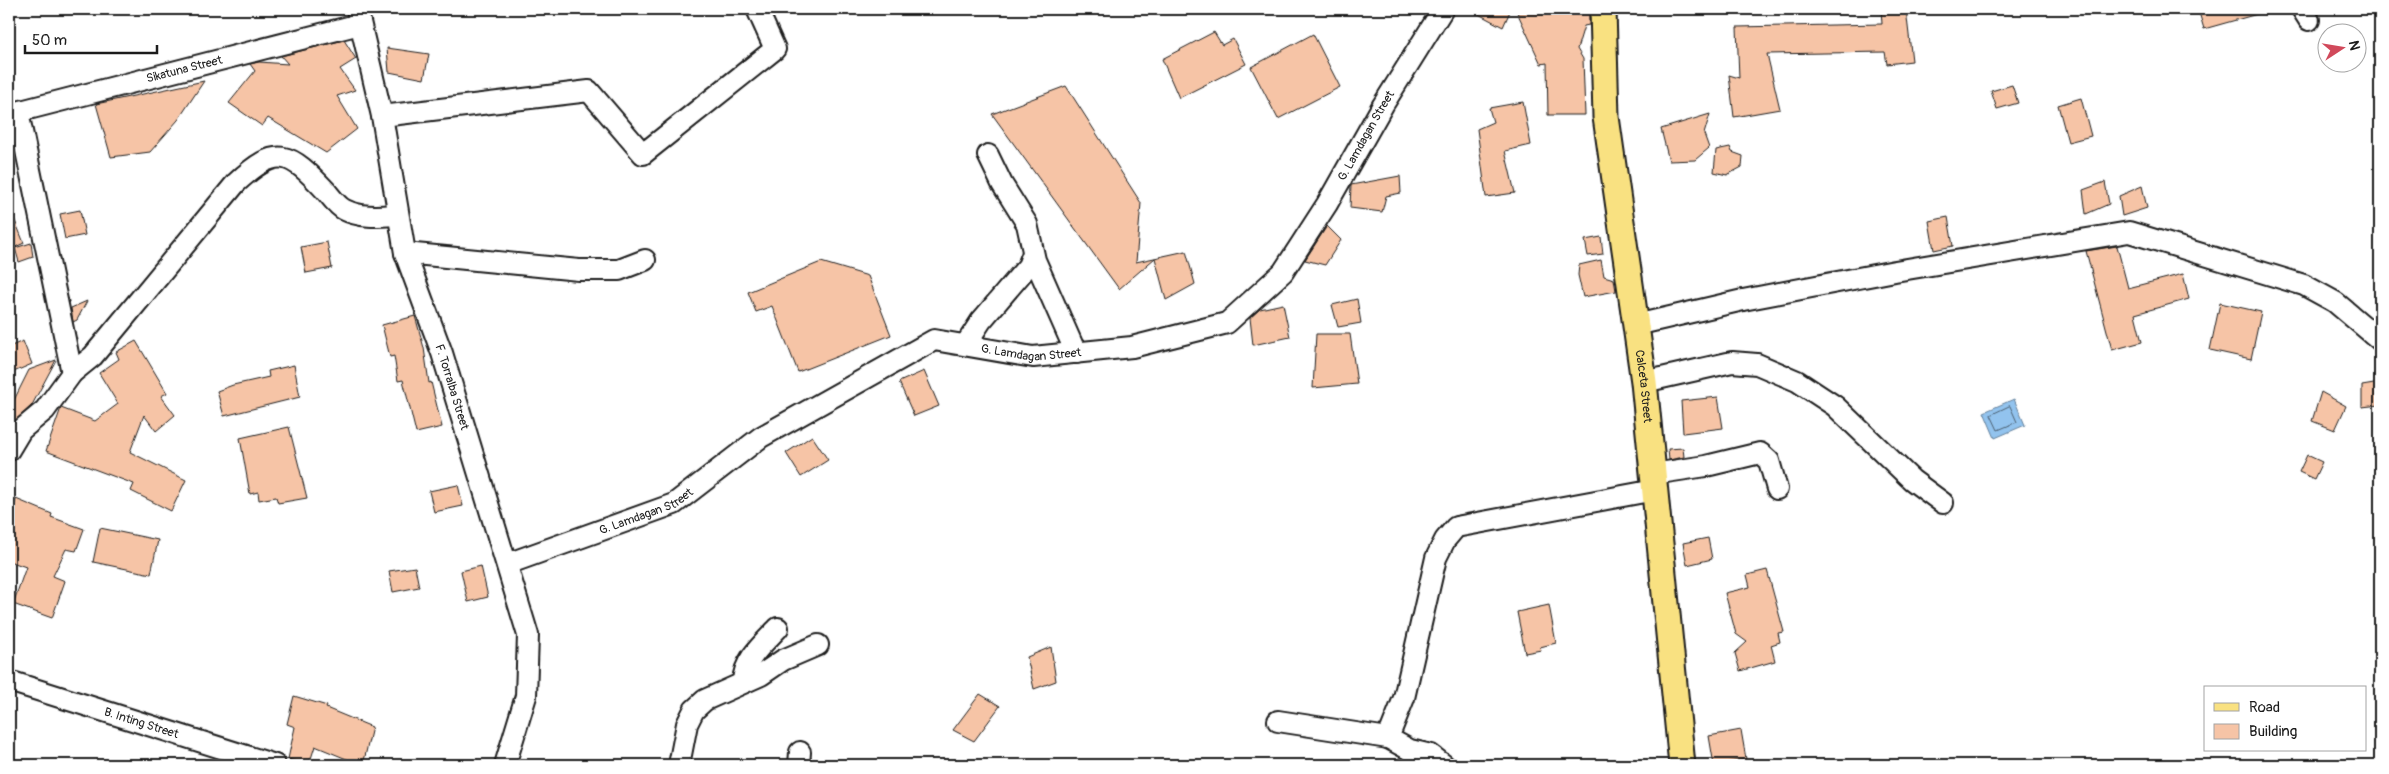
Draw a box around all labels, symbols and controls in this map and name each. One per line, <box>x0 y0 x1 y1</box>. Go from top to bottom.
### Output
scale bar <box>25 22 158 54</box>
north arrow <box>2316 22 2366 72</box>
text: 50 m <box>32 31 67 50</box>
text: N <box>2345 39 2364 52</box>
street label: Sikatuna Street <box>145 53 224 86</box>
street label: G. Lamdagan Street <box>1335 88 1398 183</box>
street label: G. Lamdagan Street <box>980 341 1082 365</box>
street label: F. Torralba Street <box>431 342 472 432</box>
street label: Calceta Street <box>1631 349 1655 424</box>
street label: G. Lamdagan Street <box>597 485 696 538</box>
legend <box>2204 686 2366 752</box>
text: Road <box>2249 698 2280 717</box>
street label: B. Inting Street <box>102 705 181 742</box>
text: Building <box>2249 722 2297 741</box>

